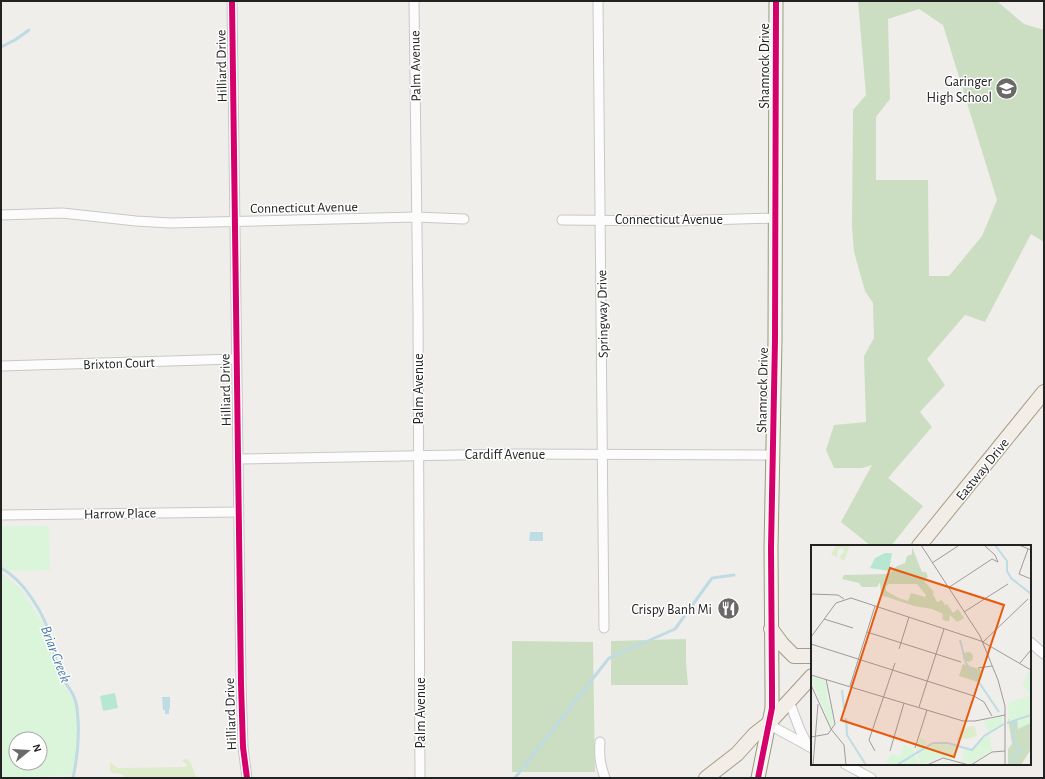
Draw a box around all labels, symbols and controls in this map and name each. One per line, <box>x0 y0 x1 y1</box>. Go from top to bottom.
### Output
street label: Shamrock Drive <box>758 23 772 109</box>
street label: Hilliard Drive <box>214 29 230 102</box>
street label: Palm Avenue <box>408 30 424 102</box>
place label: Garinger High School <box>926 75 992 105</box>
school or university icon: Garinger High School <box>994 76 1020 102</box>
street label: Connecticut Avenue <box>250 200 358 216</box>
street label: Connecticut Avenue <box>615 213 723 227</box>
street label: Springway Drive <box>595 270 611 358</box>
street label: Shamrock Drive <box>755 347 771 433</box>
street label: Hilliard Drive <box>218 353 234 426</box>
street label: Palm Avenue <box>412 353 426 425</box>
street label: Brixton Court <box>83 356 156 372</box>
street label: Eastway Drive <box>954 436 1012 503</box>
street label: Cardiff Avenue <box>465 448 545 462</box>
street label: Harrow Place <box>84 506 156 522</box>
inset map <box>811 545 1031 765</box>
restaurant icon: Crispy Banh Mi <box>715 596 741 622</box>
place label: Crispy Banh Mi <box>632 603 712 617</box>
water label: Briar Creek <box>38 624 73 685</box>
street label: Hilliard Drive <box>223 677 239 751</box>
street label: Palm Avenue <box>414 677 428 749</box>
north arrow <box>8 731 48 771</box>
text: N <box>31 743 43 753</box>

